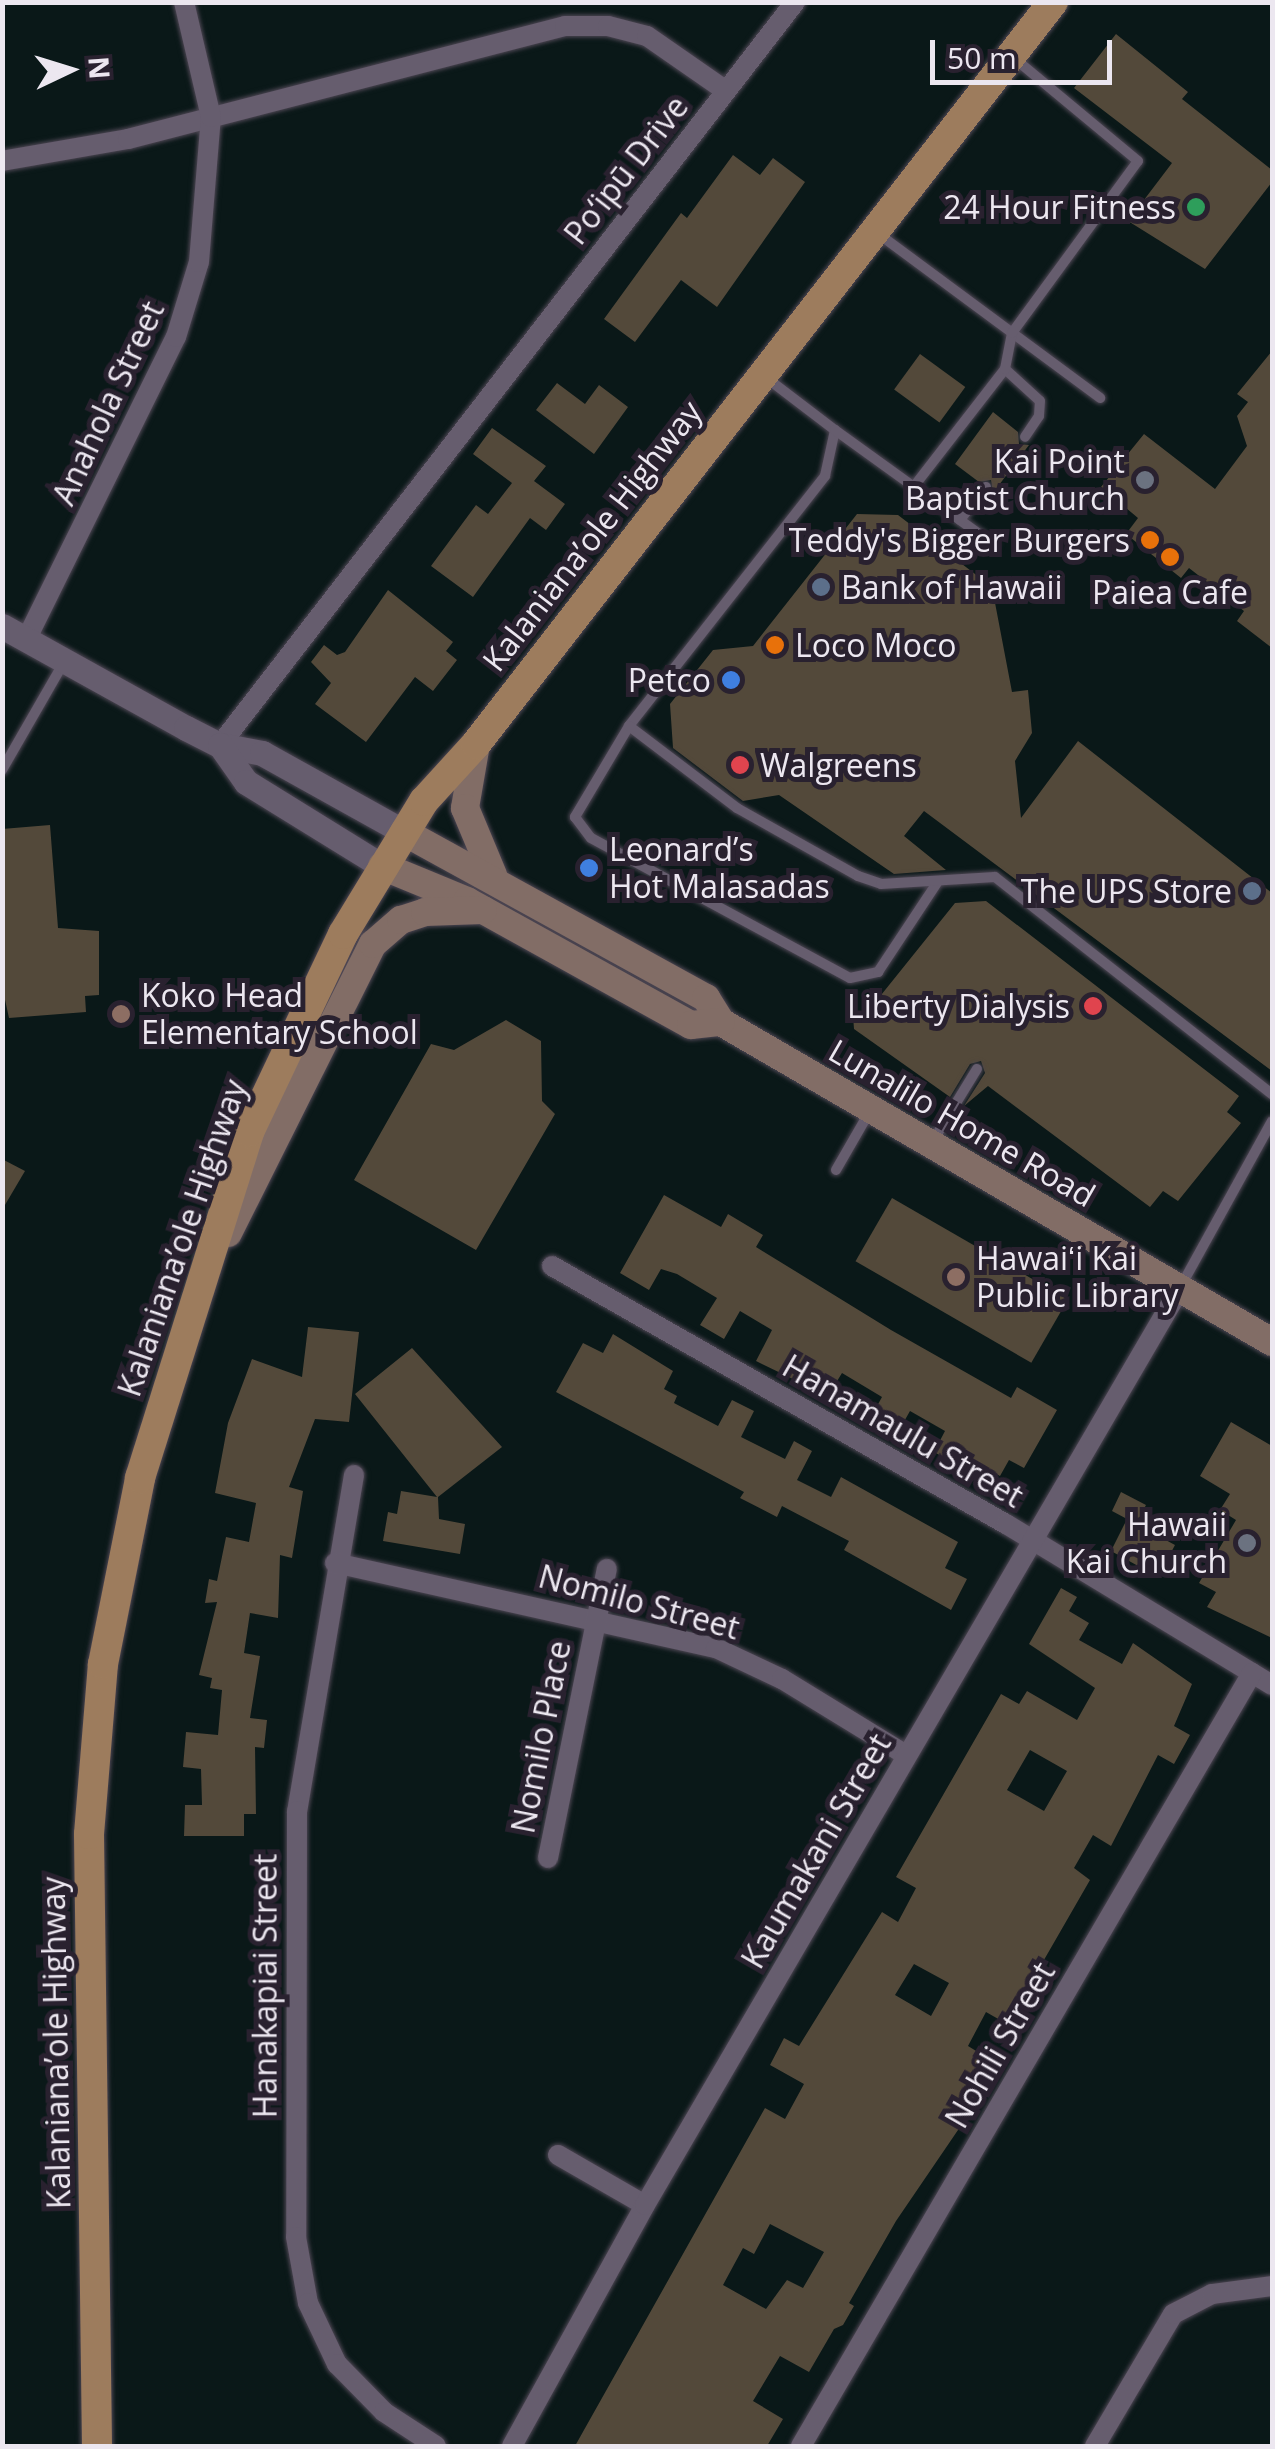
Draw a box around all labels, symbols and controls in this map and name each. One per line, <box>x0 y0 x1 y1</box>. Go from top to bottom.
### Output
north arrow <box>20 20 120 120</box>
scale bar <box>935 20 1118 82</box>
text: 50 m <box>947 37 1017 78</box>
text: N <box>80 55 120 81</box>
street label: Po‘ipū Drive <box>556 88 696 252</box>
place label: 24 Hour Fitness <box>943 188 1176 226</box>
marker: 24 Hour Fitness <box>1185 196 1207 218</box>
street label: Anahola Street <box>44 295 172 511</box>
street label: Kalaniana’ole Highway <box>475 393 709 679</box>
place label: Kai Point Baptist Church <box>905 443 1125 518</box>
marker: Kai Point Baptist Church <box>1134 469 1156 491</box>
place label: Teddy's Bigger Burgers <box>789 521 1130 559</box>
marker: Teddy's Bigger Burgers <box>1139 529 1161 551</box>
marker: Paiea Cafe <box>1159 546 1181 568</box>
place label: Bank of Hawaii <box>841 568 1063 606</box>
place label: Paiea Cafe <box>1092 573 1248 611</box>
marker: Bank of Hawaii <box>810 576 832 598</box>
place label: Loco Moco <box>795 626 956 664</box>
marker: Loco Moco <box>764 634 786 656</box>
place label: Petco <box>628 661 711 699</box>
marker: Petco <box>720 669 742 691</box>
place label: Walgreens <box>760 746 917 784</box>
marker: Walgreens <box>729 754 751 776</box>
place label: Leonard’s Hot Malasadas <box>609 831 830 906</box>
marker: Leonard’s Hot Malasadas <box>578 857 600 879</box>
place label: The UPS Store <box>1021 872 1232 910</box>
marker: The UPS Store <box>1241 880 1263 902</box>
place label: Koko Head Elementary School <box>141 977 418 1052</box>
place label: Liberty Dialysis <box>847 987 1070 1025</box>
marker: Liberty Dialysis <box>1080 993 1106 1019</box>
marker: Koko Head Elementary School <box>110 1003 132 1025</box>
street label: Lunalilo Home Road <box>822 1031 1102 1215</box>
street label: Kalaniana’ole Highway <box>110 1075 254 1401</box>
place label: Hawaiʻi Kai Public Library <box>976 1240 1179 1315</box>
marker: Hawaiʻi Kai Public Library <box>945 1266 967 1288</box>
street label: Hanamaulu Street <box>776 1347 1030 1515</box>
place label: Hawaii Kai Church <box>1066 1506 1227 1581</box>
marker: Hawaii Kai Church <box>1236 1532 1258 1554</box>
street label: Nomilo Street <box>535 1557 743 1647</box>
street label: Nomilo Place <box>504 1638 578 1836</box>
street label: Kaumakani Street <box>733 1727 899 1975</box>
street label: Hanakapiai Street <box>246 1854 284 2118</box>
street label: Kalaniana’ole Highway <box>34 1876 78 2210</box>
street label: Nohili Street <box>937 1955 1063 2135</box>

